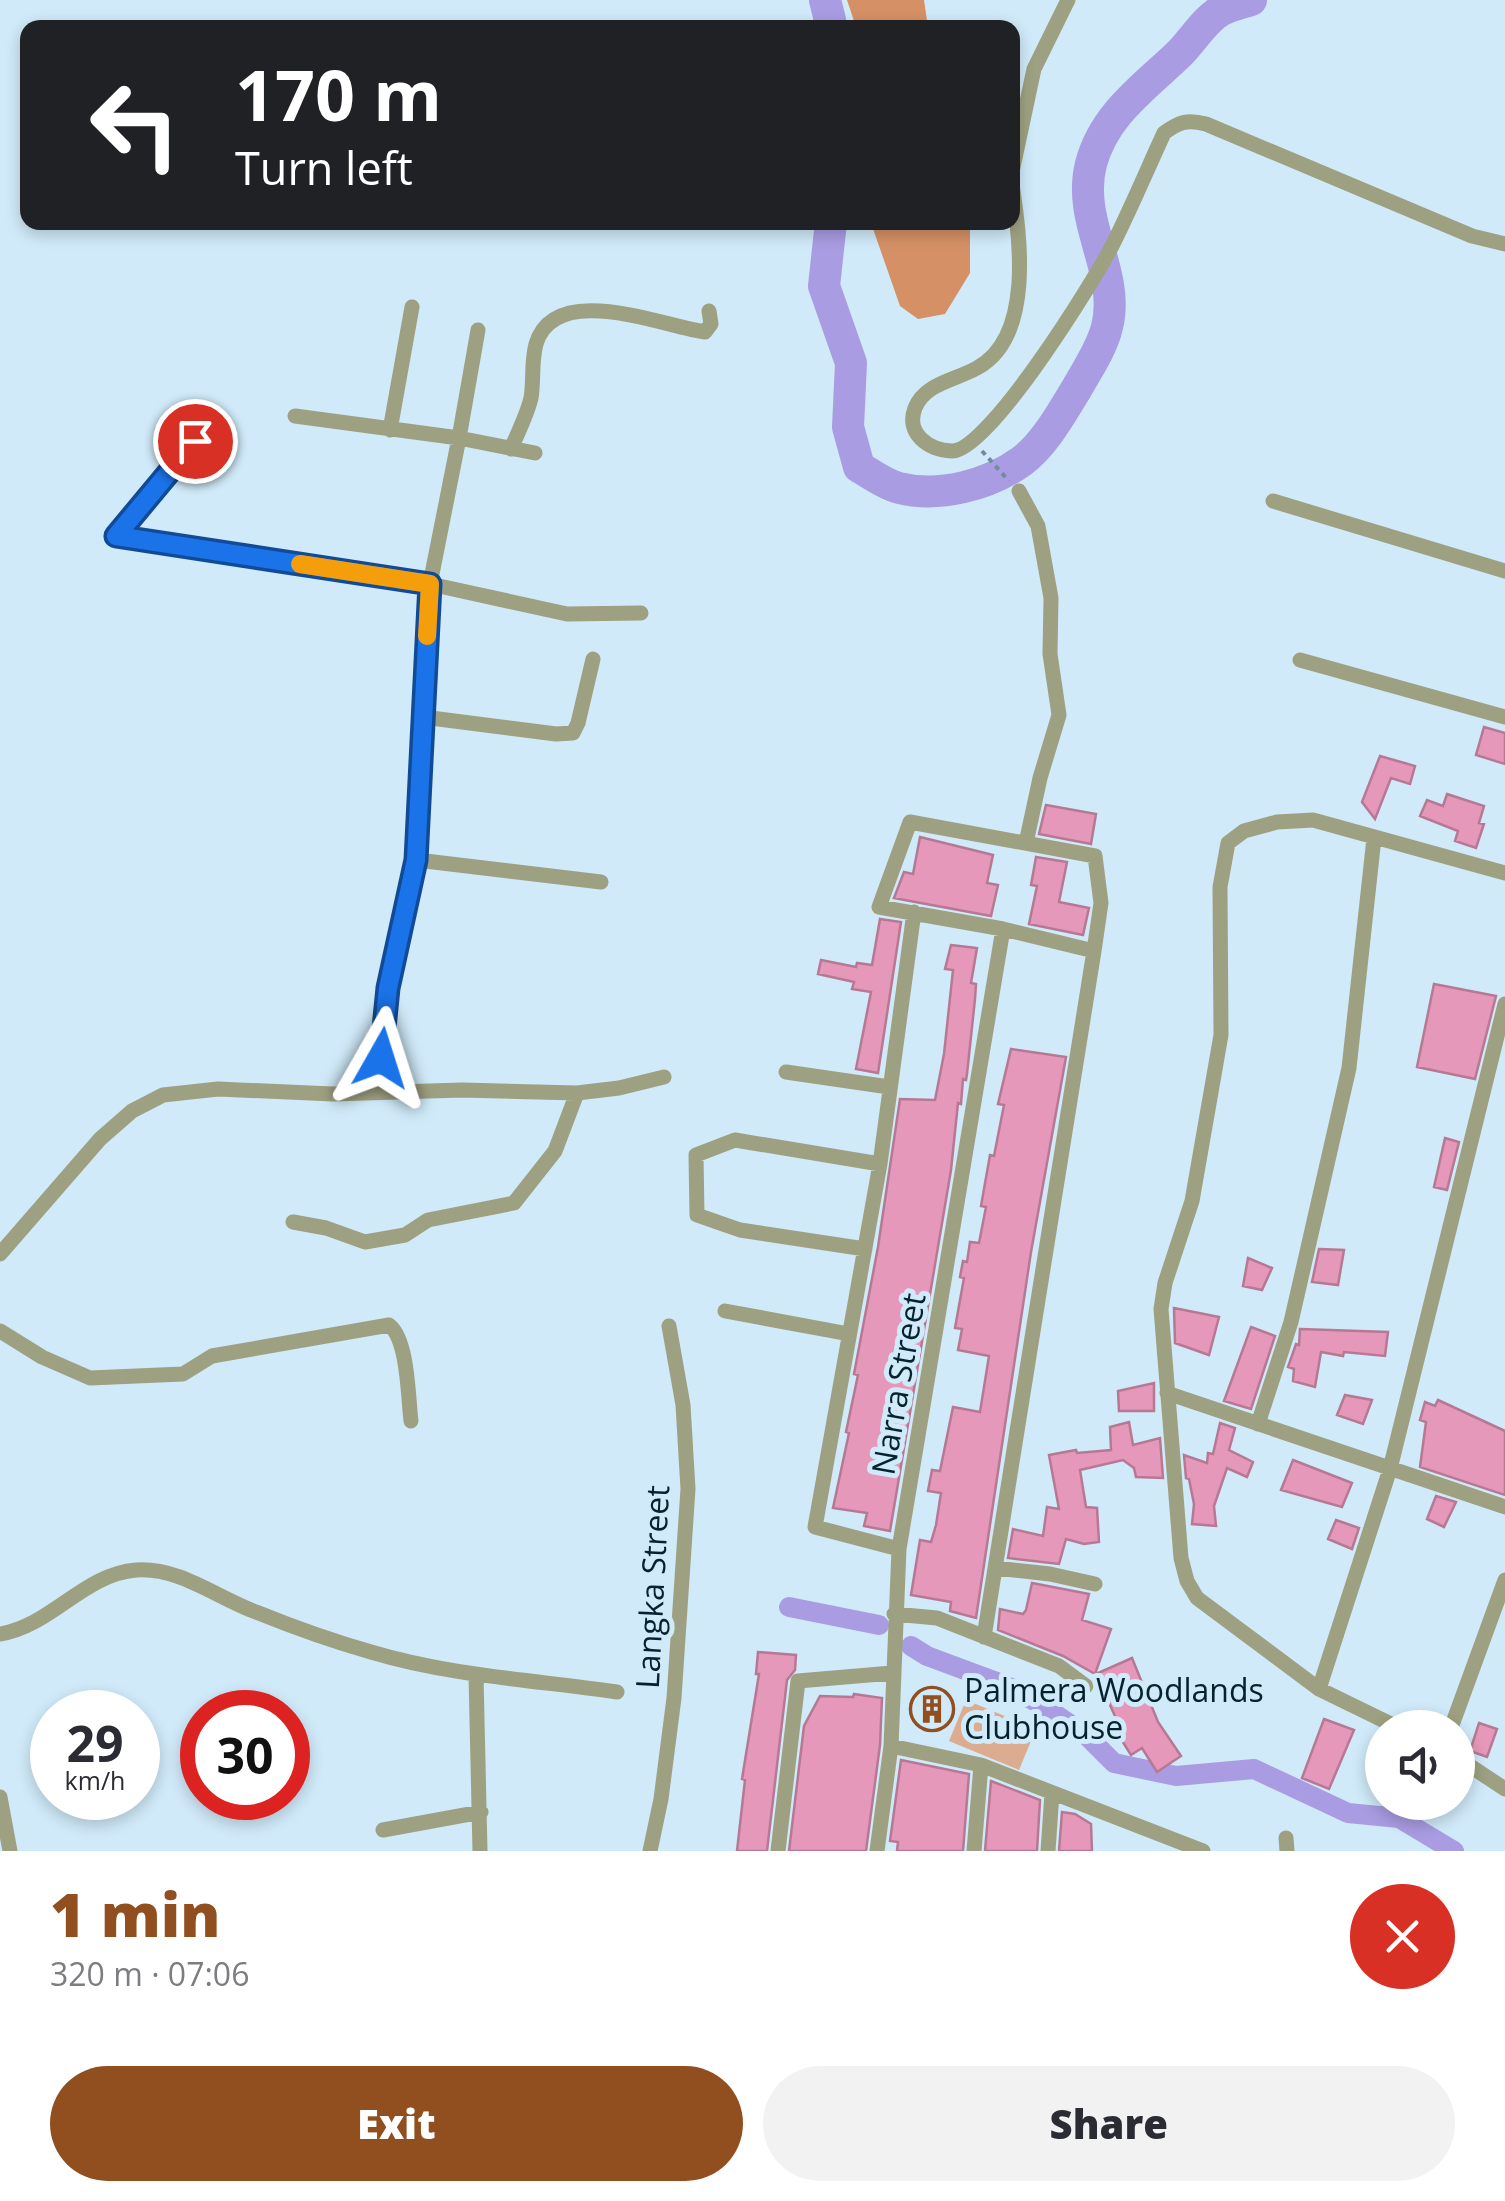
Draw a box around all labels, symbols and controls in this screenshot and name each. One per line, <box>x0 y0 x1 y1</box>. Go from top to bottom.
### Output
text: 170 m <box>235 46 442 142</box>
icon: left <box>70 60 200 190</box>
text: Turn left <box>235 137 413 198</box>
pin <box>153 399 238 484</box>
icon: arrive <box>168 414 223 469</box>
position arrow <box>329 1006 433 1110</box>
street label: Narra Street <box>860 1290 935 1478</box>
street label: Langka Street <box>625 1484 678 1690</box>
place label: Palmera Woodlands Clubhouse <box>964 1668 1264 1748</box>
building icon: Palmera Woodlands Clubhouse <box>909 1686 955 1732</box>
speed limit sign: 30 <box>180 1690 310 1820</box>
text: 29 <box>66 1709 124 1777</box>
map controls <box>1365 1710 1475 1820</box>
button: sound <box>1365 1710 1475 1820</box>
text: km/h <box>65 1763 125 1797</box>
text: 1 min <box>50 1873 220 1955</box>
button: close <box>1350 1884 1455 1989</box>
text: 320 m · 07:06 <box>50 1952 249 1995</box>
button: Exit <box>50 2066 743 2181</box>
button: Share <box>763 2066 1455 2181</box>

